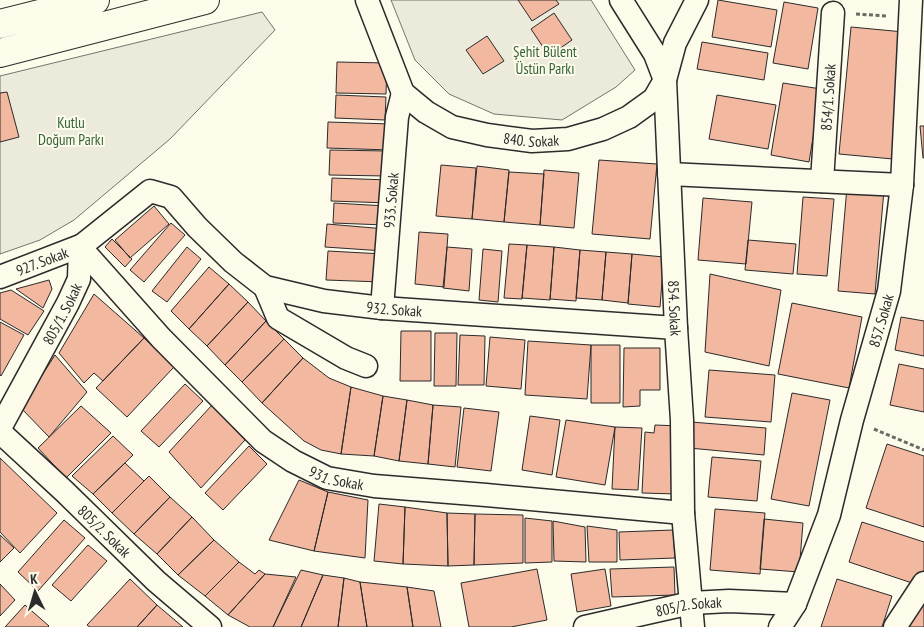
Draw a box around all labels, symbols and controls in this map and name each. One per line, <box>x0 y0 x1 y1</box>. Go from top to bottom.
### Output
park label: Şehit Bülent Üstün Parkı <box>513 42 577 78</box>
street label: 854/1. Sokak <box>816 63 839 131</box>
park label: Kutlu Doğum Parkı <box>38 113 104 149</box>
street label: 840. Sokak <box>502 128 560 151</box>
street label: 933. Sokak <box>379 172 402 229</box>
street label: 927. Sokak <box>13 242 71 279</box>
street label: 805/1. Sokak <box>38 280 86 348</box>
street label: 854. Sokak <box>664 280 686 337</box>
street label: 857. Sokak <box>864 292 897 349</box>
street label: 932. Sokak <box>365 297 423 320</box>
street label: 931. Sokak <box>306 461 365 494</box>
street label: 805/2. Sokak <box>74 501 135 561</box>
north arrow <box>10 567 60 617</box>
text: K <box>29 570 39 588</box>
street label: 805/2. Sokak <box>654 592 722 620</box>

